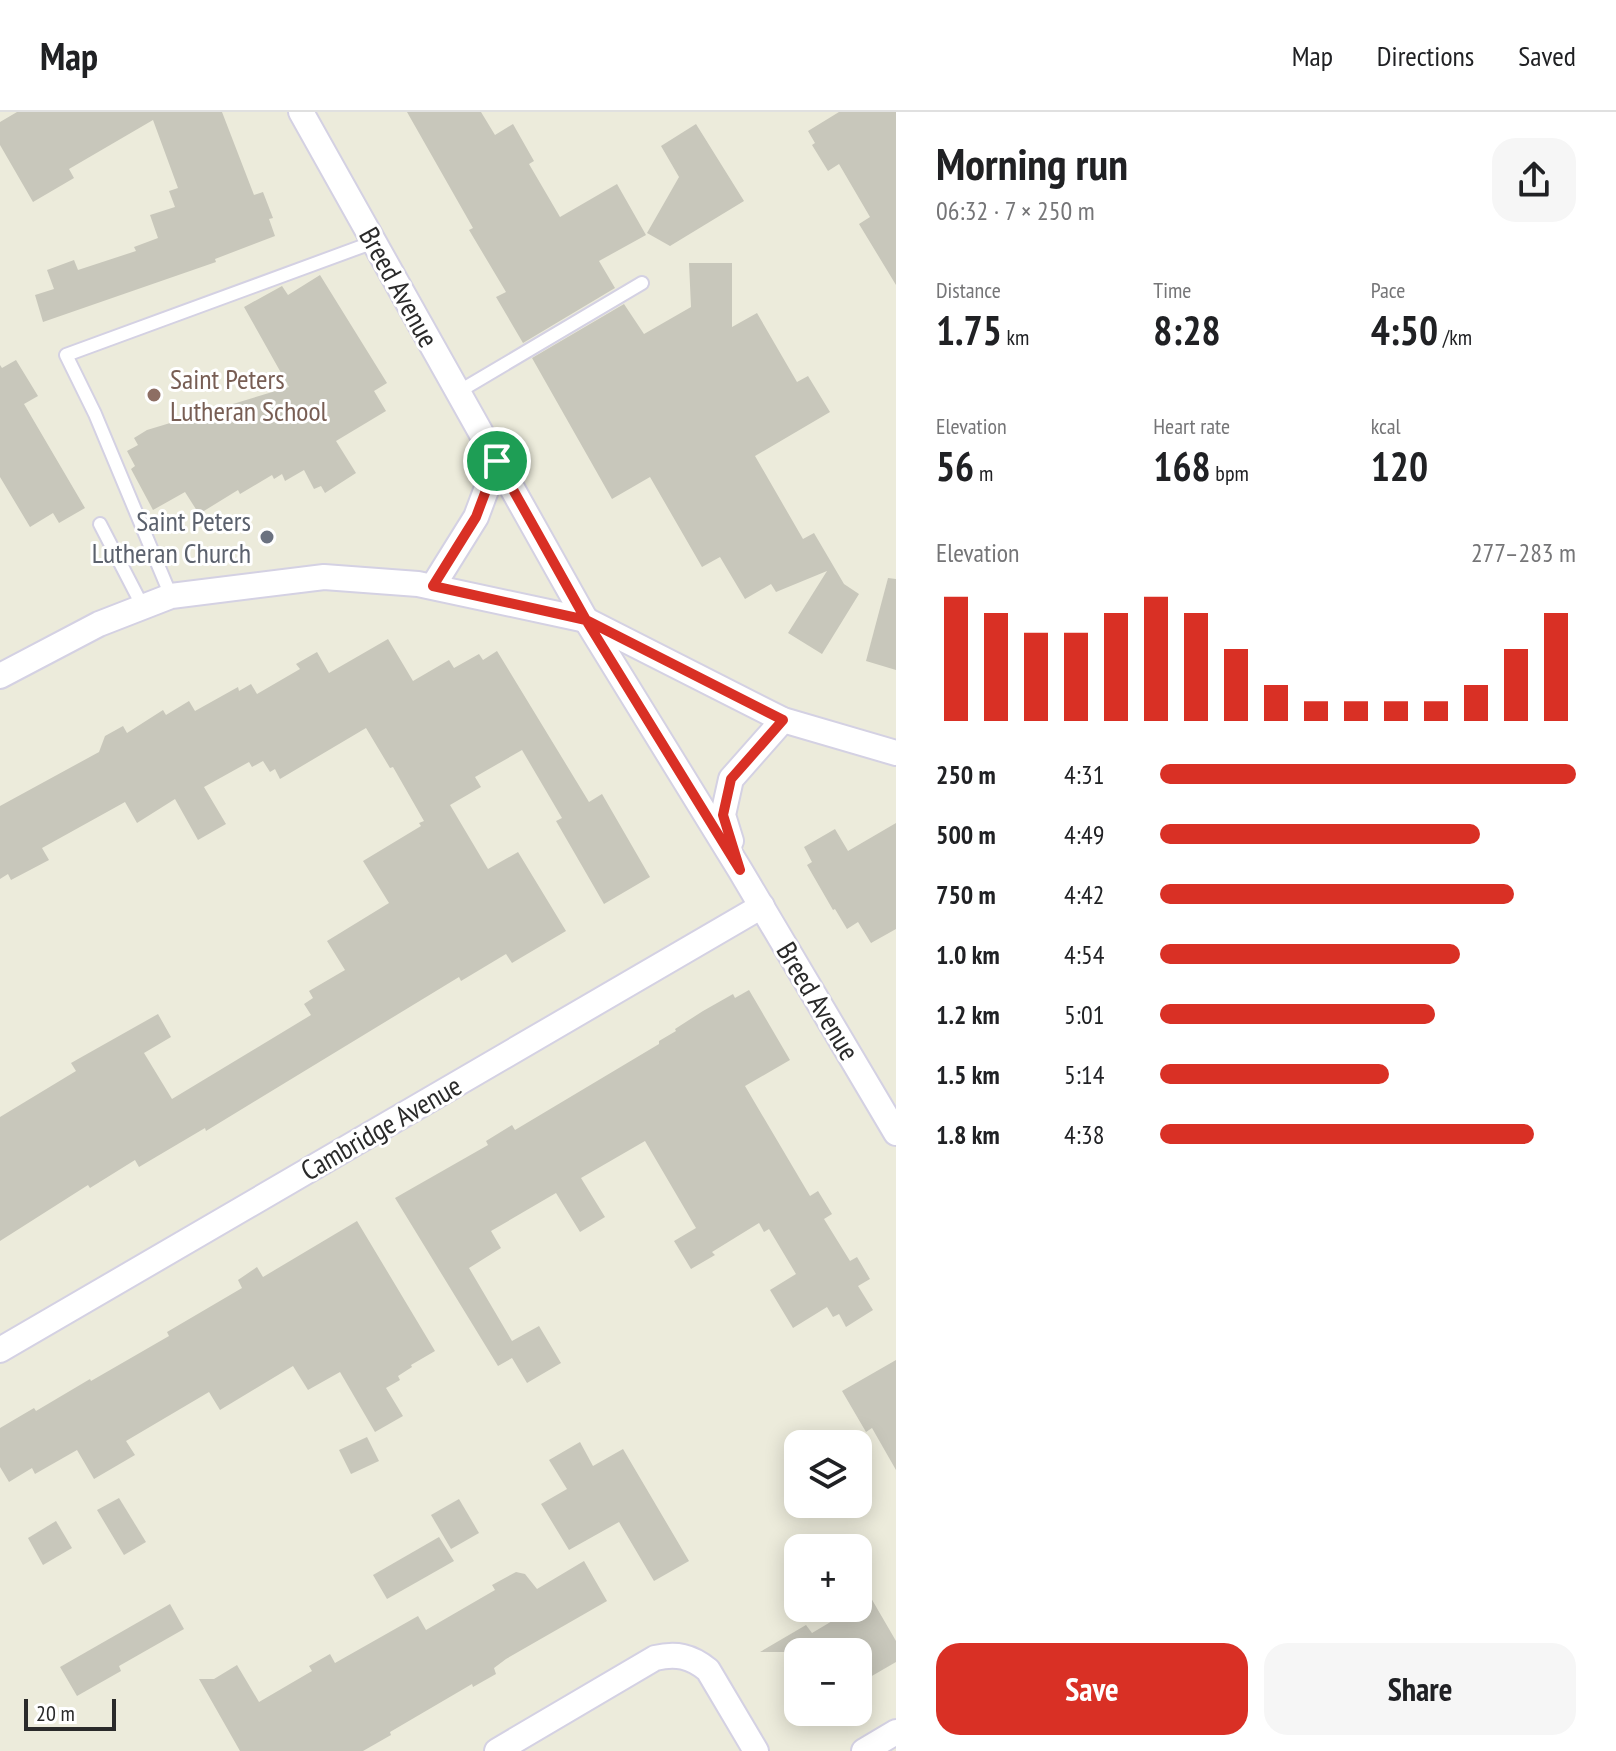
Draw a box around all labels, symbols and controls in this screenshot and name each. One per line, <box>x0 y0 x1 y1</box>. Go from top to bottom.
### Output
text: Map <box>40 31 98 80</box>
text: Map <box>1292 37 1333 74</box>
text: Directions <box>1377 37 1474 74</box>
text: Saved <box>1518 37 1576 74</box>
text: Morning run <box>936 135 1128 192</box>
button: share <box>1492 138 1576 222</box>
text: 06:32 · 7 × 250 m <box>936 194 1095 227</box>
street label: Breed Avenue <box>351 220 448 353</box>
text: Distance <box>936 276 1001 304</box>
text: Time <box>1153 276 1191 304</box>
text: Pace <box>1371 276 1405 304</box>
text: 1.75 <box>936 304 1002 356</box>
text: 8:28 <box>1153 304 1221 356</box>
text: 4:50 <box>1371 304 1438 356</box>
text: km <box>1002 323 1029 351</box>
text: /km <box>1438 323 1472 351</box>
place label: Saint Peters Lutheran School <box>170 360 328 429</box>
marker: Saint Peters Lutheran School <box>145 386 163 404</box>
text: Elevation <box>936 412 1007 440</box>
text: Heart rate <box>1153 412 1230 440</box>
text: kcal <box>1371 412 1401 440</box>
pin <box>463 427 531 495</box>
icon: arrive <box>475 439 519 483</box>
text: 56 <box>936 440 974 492</box>
text: 168 <box>1153 440 1211 492</box>
text: 120 <box>1371 440 1428 492</box>
text: m <box>974 459 993 487</box>
text: bpm <box>1211 459 1249 487</box>
place label: Saint Peters Lutheran Church <box>92 502 251 571</box>
marker: Saint Peters Lutheran Church <box>258 528 276 546</box>
text: Elevation <box>936 536 1019 569</box>
text: 277–283 m <box>1471 536 1576 569</box>
text: 250 m <box>936 758 996 791</box>
text: 4:31 <box>1064 758 1104 791</box>
text: 500 m <box>936 818 996 851</box>
text: 4:49 <box>1064 818 1104 851</box>
text: 750 m <box>936 878 996 911</box>
text: 4:42 <box>1064 878 1104 911</box>
street label: Breed Avenue <box>769 935 868 1067</box>
text: 1.0 km <box>936 938 1000 971</box>
text: 4:54 <box>1064 938 1104 971</box>
text: 1.2 km <box>936 998 1000 1031</box>
text: 5:01 <box>1064 998 1104 1031</box>
text: 1.5 km <box>936 1058 1000 1091</box>
text: 5:14 <box>1064 1058 1104 1091</box>
street label: Cambridge Avenue <box>294 1067 468 1188</box>
text: 1.8 km <box>936 1118 1000 1151</box>
text: 4:38 <box>1064 1118 1104 1151</box>
map controls <box>784 1430 872 1726</box>
button: layers <box>784 1430 872 1518</box>
button: + <box>784 1534 872 1622</box>
button: − <box>784 1638 872 1726</box>
button: Save <box>936 1643 1248 1735</box>
button: Share <box>1264 1643 1576 1735</box>
scale bar <box>24 1695 116 1731</box>
text: 20 m <box>36 1699 75 1727</box>

